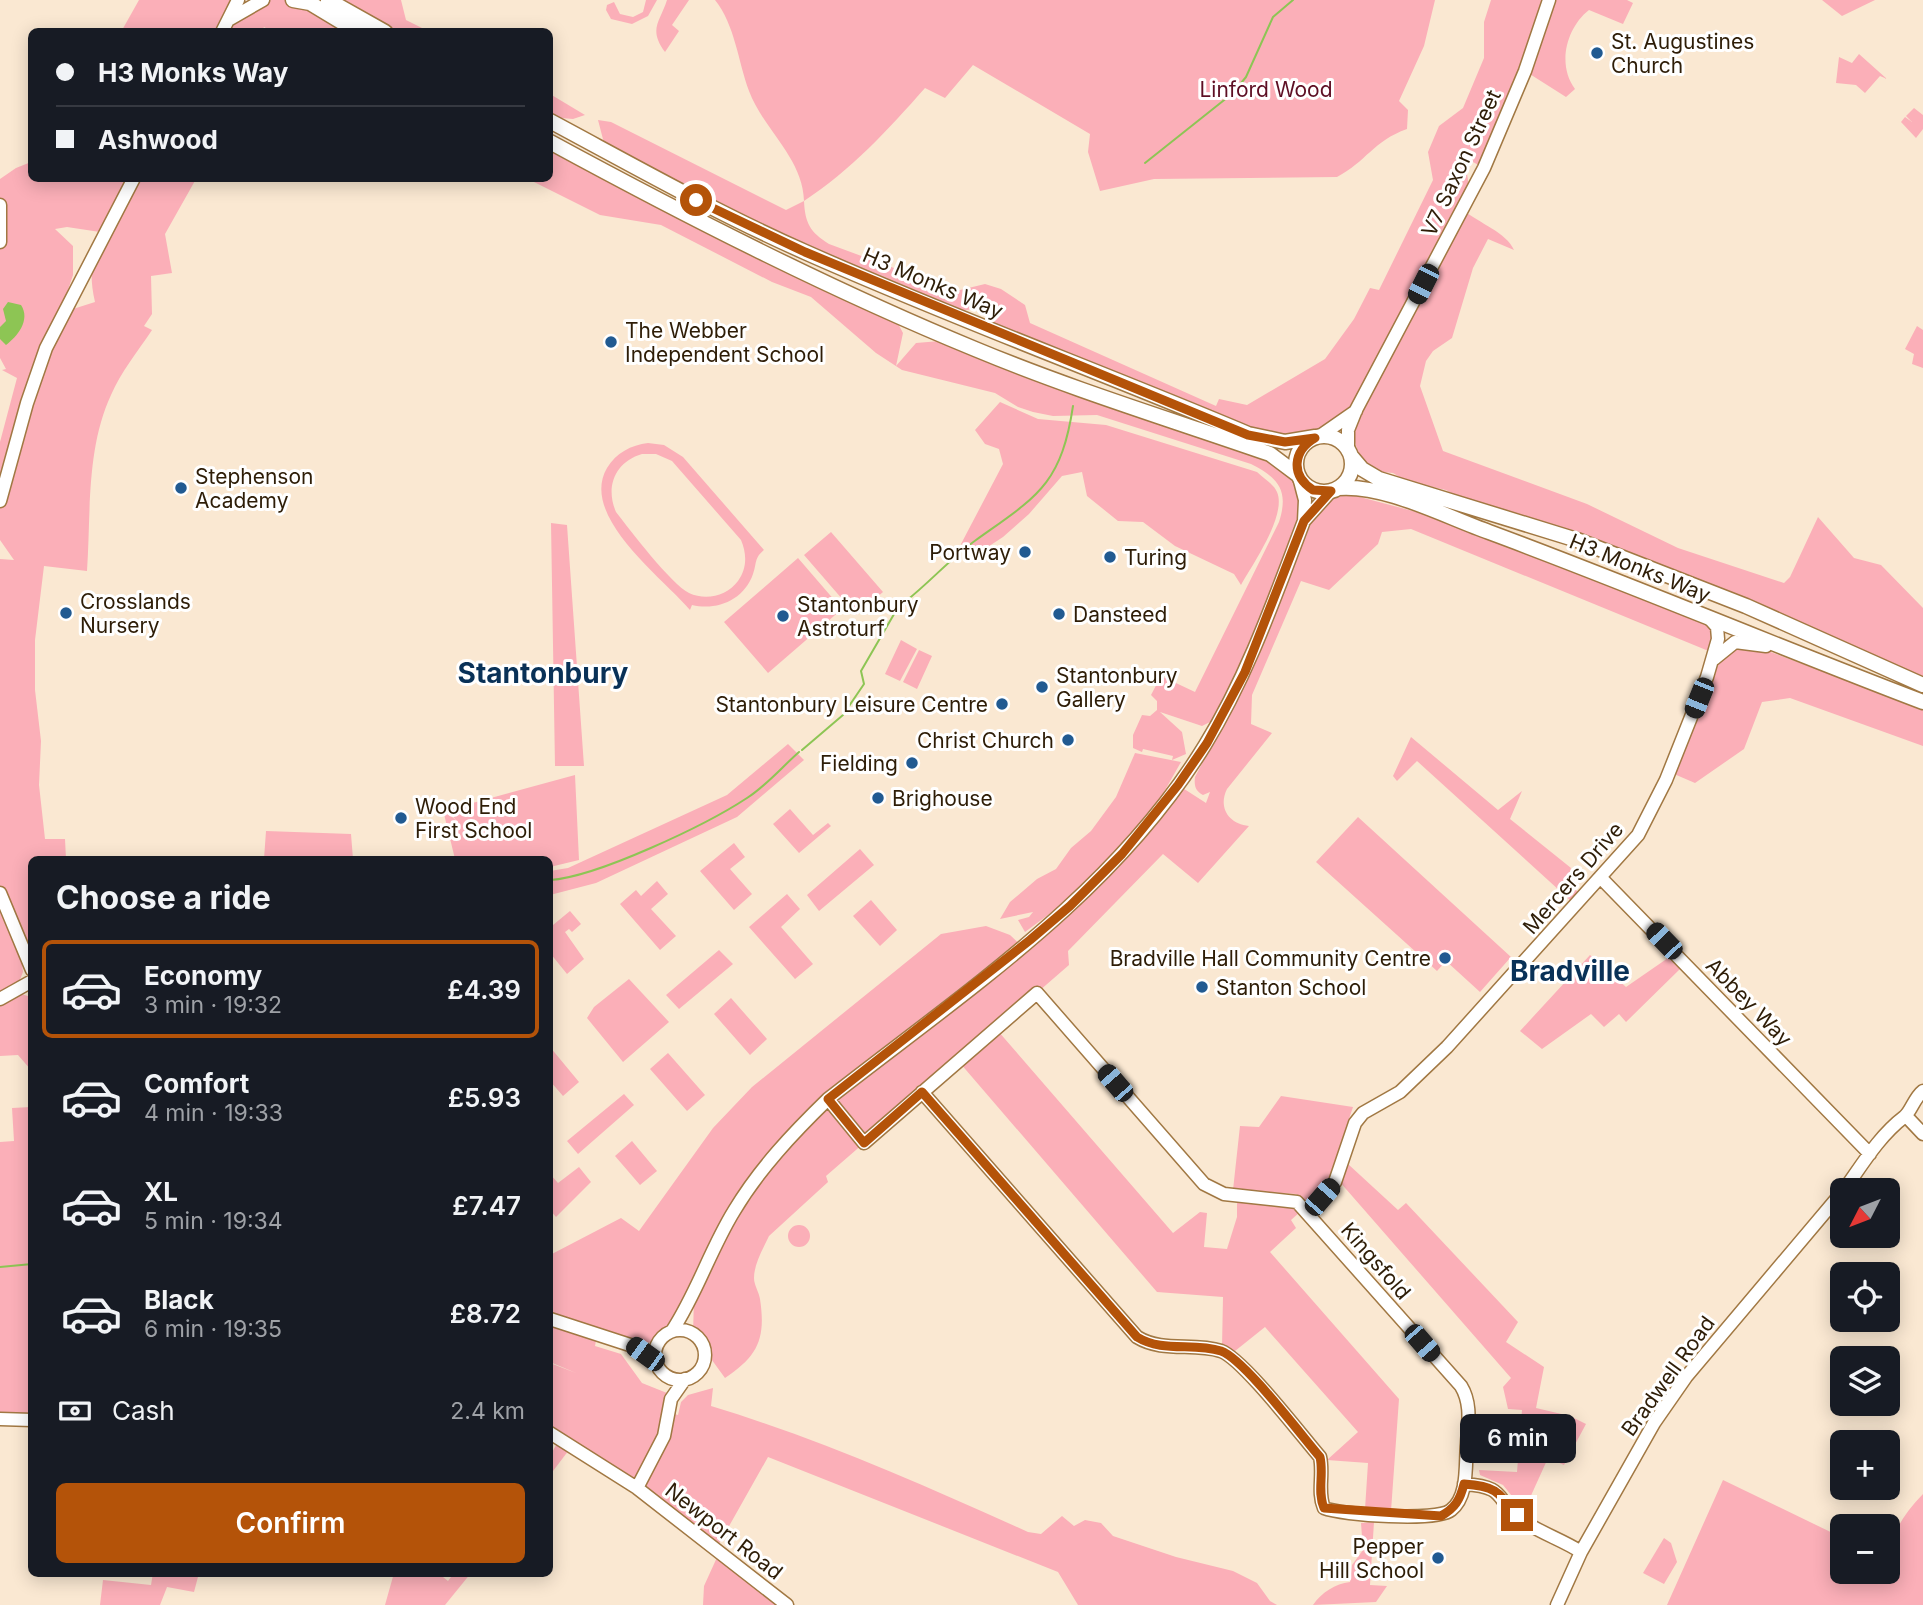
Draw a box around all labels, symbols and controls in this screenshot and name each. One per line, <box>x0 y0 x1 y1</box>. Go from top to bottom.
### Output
place label: St. Augustines Church <box>1611 29 1754 78</box>
marker: St. Augustines Church <box>1589 45 1605 61</box>
text: H3 Monks Way <box>98 57 288 88</box>
park label: Linford Wood <box>1199 77 1333 102</box>
street label: V7 Saxon Street <box>1416 86 1506 240</box>
text: Ashwood <box>98 124 218 155</box>
route start <box>680 184 712 216</box>
street label: H3 Monks Way <box>859 242 1007 324</box>
car <box>1405 261 1442 307</box>
place label: The Webber Independent School <box>625 318 824 367</box>
marker: The Webber Independent School <box>603 334 619 350</box>
place label: Stephenson Academy <box>195 464 313 513</box>
marker: Stephenson Academy <box>173 480 189 496</box>
street label: H3 Monks Way <box>1566 528 1714 608</box>
place label: Portway <box>929 540 1011 565</box>
marker: Portway <box>1017 544 1033 560</box>
place label: Turing <box>1124 545 1187 570</box>
marker: Turing <box>1102 549 1118 565</box>
place label: Crosslands Nursery <box>80 589 191 638</box>
place label: Stantonbury Astroturf <box>797 592 919 641</box>
place label: Dansteed <box>1073 602 1167 627</box>
marker: Crosslands Nursery <box>58 605 74 621</box>
marker: Dansteed <box>1051 606 1067 622</box>
marker: Stantonbury Astroturf <box>775 608 791 624</box>
district label: Stantonbury <box>458 656 629 690</box>
place label: Stantonbury Gallery <box>1056 663 1178 712</box>
car <box>1682 675 1717 721</box>
marker: Stantonbury Gallery <box>1034 679 1050 695</box>
place label: Stantonbury Leisure Centre <box>715 692 988 717</box>
marker: Stantonbury Leisure Centre <box>994 696 1010 712</box>
place label: Christ Church <box>917 728 1054 753</box>
marker: Christ Church <box>1060 732 1076 748</box>
place label: Fielding <box>820 751 898 776</box>
marker: Fielding <box>904 755 920 771</box>
place label: Brighouse <box>892 786 993 811</box>
marker: Brighouse <box>870 790 886 806</box>
place label: Wood End First School <box>415 794 532 843</box>
marker: Wood End First School <box>393 810 409 826</box>
street label: Mercers Drive <box>1518 817 1628 939</box>
text: Choose a ride <box>56 878 271 917</box>
car <box>1642 919 1687 963</box>
place label: Bradville Hall Community Centre <box>1110 946 1431 971</box>
marker: Bradville Hall Community Centre <box>1437 950 1453 966</box>
street label: Abbey Way <box>1701 953 1797 1051</box>
district label: Bradville <box>1510 954 1630 988</box>
icon: car <box>60 958 123 1021</box>
text: Economy <box>144 960 262 991</box>
text: £4.39 <box>447 974 521 1005</box>
place label: Stanton School <box>1216 975 1366 1000</box>
marker: Stanton School <box>1194 979 1210 995</box>
text: 3 min · 19:32 <box>144 991 282 1019</box>
car <box>1094 1060 1137 1106</box>
icon: car <box>60 1066 123 1129</box>
text: Comfort <box>144 1068 249 1099</box>
text: £5.93 <box>448 1082 521 1113</box>
text: 4 min · 19:33 <box>144 1099 283 1127</box>
icon: car <box>60 1174 123 1237</box>
car <box>1301 1174 1344 1220</box>
text: XL <box>144 1176 178 1207</box>
north arrow <box>1830 1178 1900 1248</box>
map controls <box>1830 1178 1900 1584</box>
text: £7.47 <box>452 1190 521 1221</box>
text: 5 min · 19:34 <box>144 1207 283 1235</box>
street label: Kingsfold <box>1336 1217 1416 1305</box>
button: locate <box>1830 1262 1900 1332</box>
icon: car <box>60 1282 123 1345</box>
text: Black <box>144 1284 214 1315</box>
text: £8.72 <box>450 1298 521 1329</box>
street label: Bradwell Road <box>1616 1311 1720 1441</box>
text: 6 min · 19:35 <box>144 1315 282 1343</box>
car <box>1401 1320 1444 1366</box>
car <box>622 1333 669 1375</box>
button: layers <box>1830 1346 1900 1416</box>
icon: cash <box>56 1392 94 1430</box>
text: Cash <box>112 1395 175 1426</box>
text: 2.4 km <box>450 1397 525 1425</box>
callout: 6 min <box>1459 1414 1575 1462</box>
text: 6 min <box>1487 1424 1549 1452</box>
button: + <box>1830 1430 1900 1500</box>
street label: Newport Road <box>660 1477 788 1585</box>
button: Confirm <box>56 1483 525 1563</box>
route end <box>1501 1499 1533 1531</box>
button: − <box>1830 1514 1900 1584</box>
place label: Pepper Hill School <box>1319 1534 1424 1583</box>
marker: Pepper Hill School <box>1430 1550 1446 1566</box>

